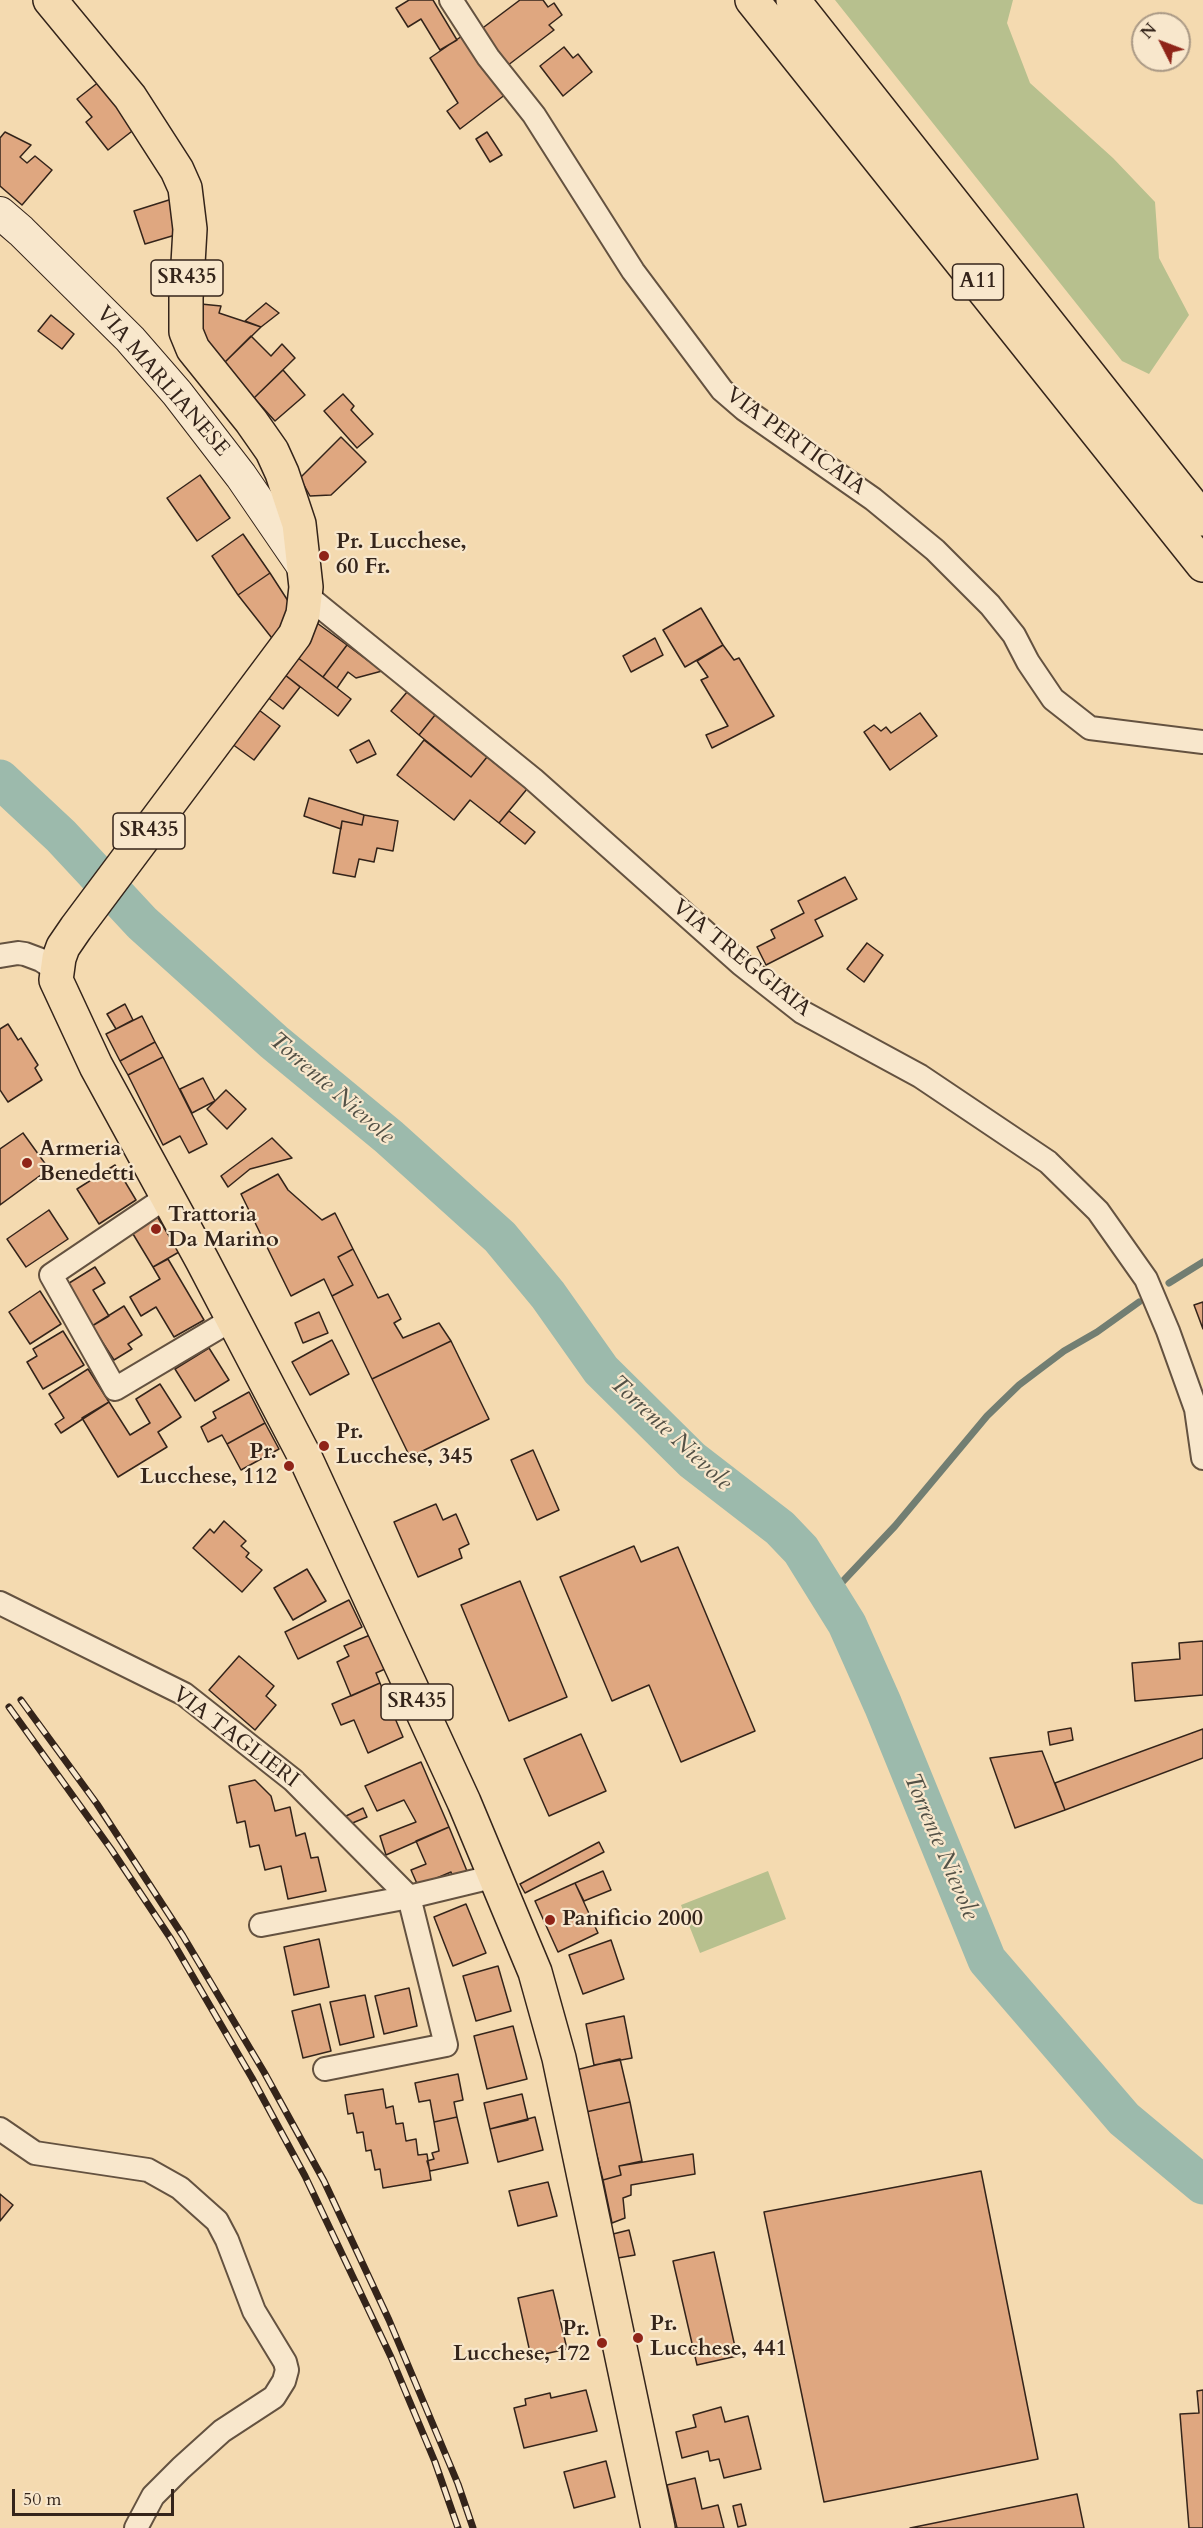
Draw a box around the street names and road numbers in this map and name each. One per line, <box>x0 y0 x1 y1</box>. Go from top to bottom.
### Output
road number: SR435 <box>151 260 223 296</box>
road number: A11 <box>952 264 1004 300</box>
street label: VIA MARLIANESE <box>90 302 234 462</box>
street label: VIA PERTICAIA <box>720 382 870 502</box>
road number: SR435 <box>113 813 185 849</box>
street label: VIA TREGGIAIA <box>666 895 816 1023</box>
street label: VIA TAGLIERI <box>167 1682 303 1794</box>
road number: SR435 <box>381 1684 453 1720</box>

